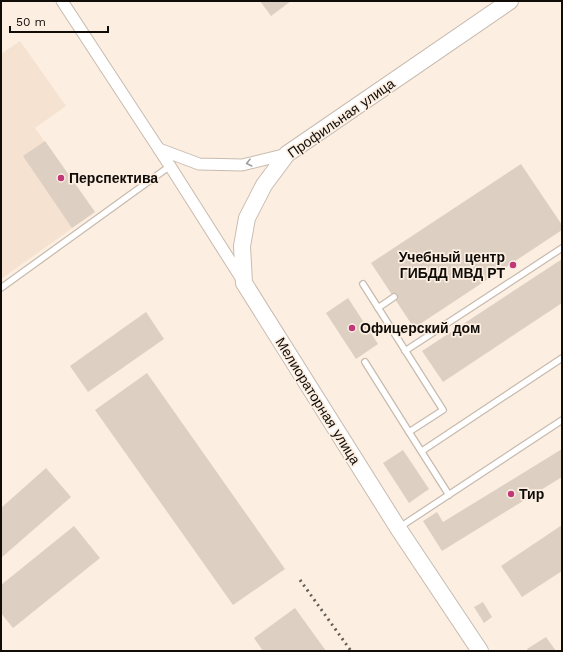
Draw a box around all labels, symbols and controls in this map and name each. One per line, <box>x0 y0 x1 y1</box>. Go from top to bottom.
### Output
scale bar <box>10 8 108 34</box>
text: 50 m <box>16 15 46 29</box>
street label: Профильная улица <box>284 75 398 161</box>
one-way arrow <box>246 158 253 167</box>
place label: Перспектива <box>69 170 158 186</box>
marker: Перспектива <box>56 173 66 183</box>
place label: Учебный центр ГИБДД МВД РТ <box>399 249 505 281</box>
marker: Учебный центр ГИБДД МВД РТ <box>508 260 518 270</box>
place label: Офицерский дом <box>360 320 480 336</box>
marker: Офицерский дом <box>347 323 357 333</box>
street label: Мелиораторная улица <box>272 335 364 467</box>
place label: Тир <box>519 486 544 502</box>
marker: Тир <box>506 489 516 499</box>

